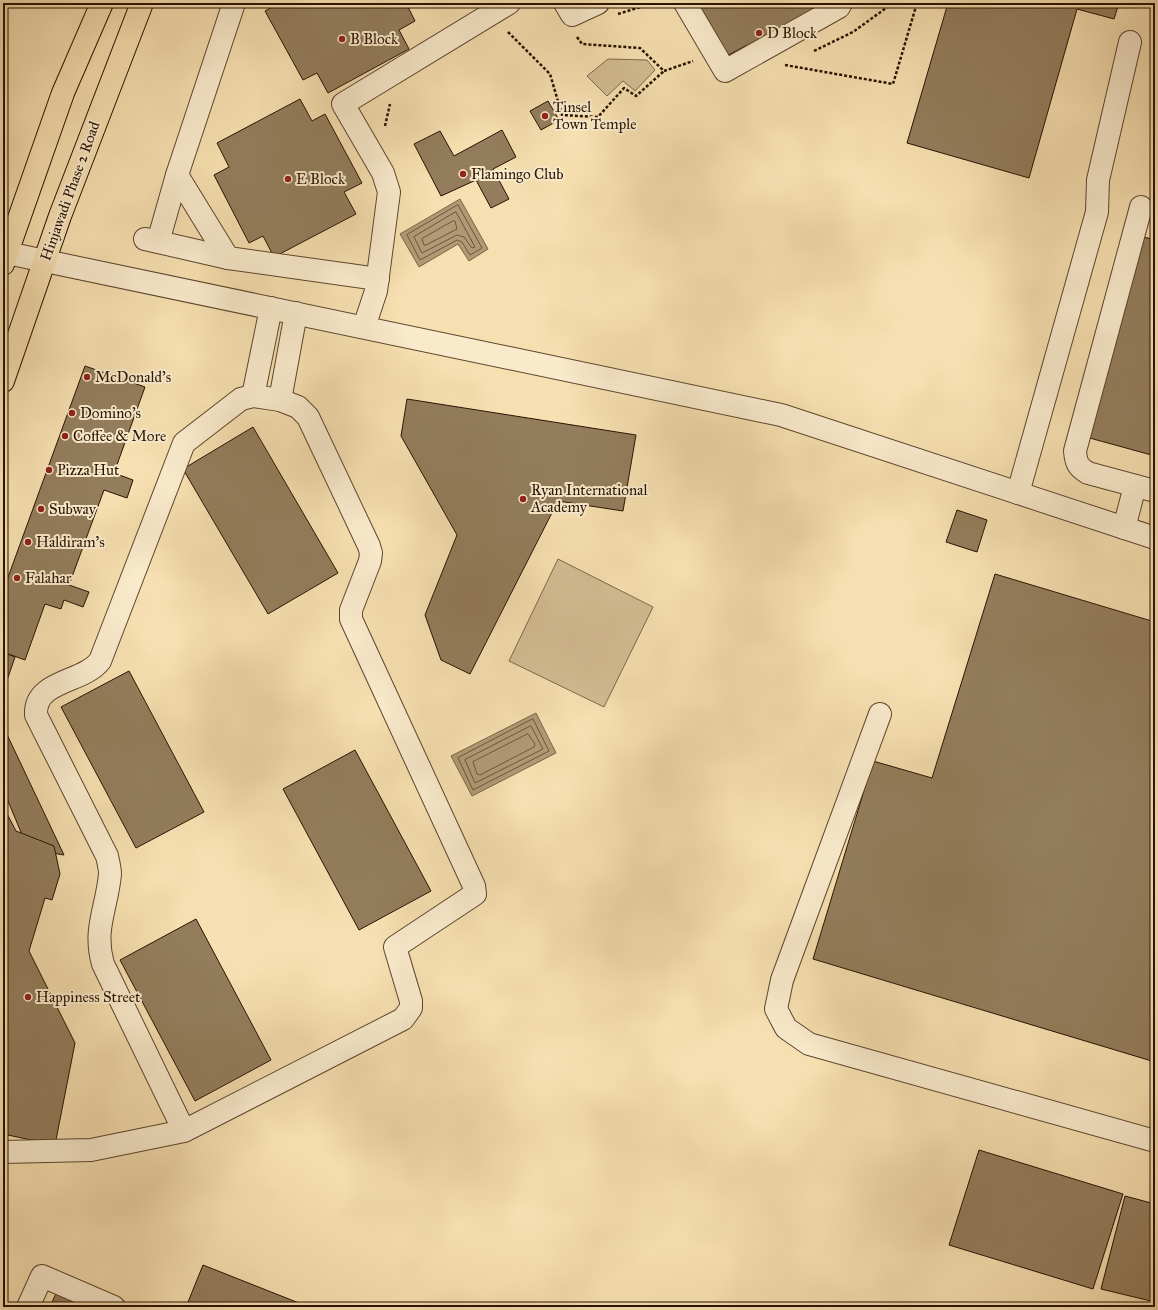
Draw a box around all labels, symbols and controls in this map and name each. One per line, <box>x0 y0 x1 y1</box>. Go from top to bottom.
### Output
place label: D Block <box>767 24 817 42</box>
marker: D Block <box>754 28 764 38</box>
place label: B Block <box>350 30 398 48</box>
marker: B Block <box>337 34 347 44</box>
place label: Tinsel Town Temple <box>553 98 636 133</box>
marker: Tinsel Town Temple <box>540 111 550 121</box>
street label: Hinjawadi Phase 2 Road <box>36 118 104 263</box>
place label: Flamingo Club <box>471 165 563 183</box>
marker: Flamingo Club <box>458 169 468 179</box>
place label: E Block <box>296 170 345 188</box>
marker: E Block <box>283 174 293 184</box>
place label: McDonald's <box>95 368 171 386</box>
marker: McDonald's <box>82 372 92 382</box>
place label: Domino's <box>80 404 141 422</box>
marker: Domino's <box>67 408 77 418</box>
place label: Coffee & More <box>73 427 166 445</box>
marker: Coffee & More <box>60 431 70 441</box>
place label: Pizza Hut <box>57 461 120 479</box>
marker: Pizza Hut <box>44 465 54 475</box>
place label: Ryan International Academy <box>530 481 648 516</box>
marker: Ryan International Academy <box>518 494 528 504</box>
place label: Subway <box>49 500 97 518</box>
marker: Subway <box>36 504 46 514</box>
place label: Haldiram's <box>36 533 105 551</box>
marker: Haldiram's <box>23 537 33 547</box>
place label: Falahar <box>25 569 72 587</box>
marker: Falahar <box>12 573 22 583</box>
place label: Happiness Street <box>36 988 141 1006</box>
marker: Happiness Street <box>23 992 33 1002</box>

